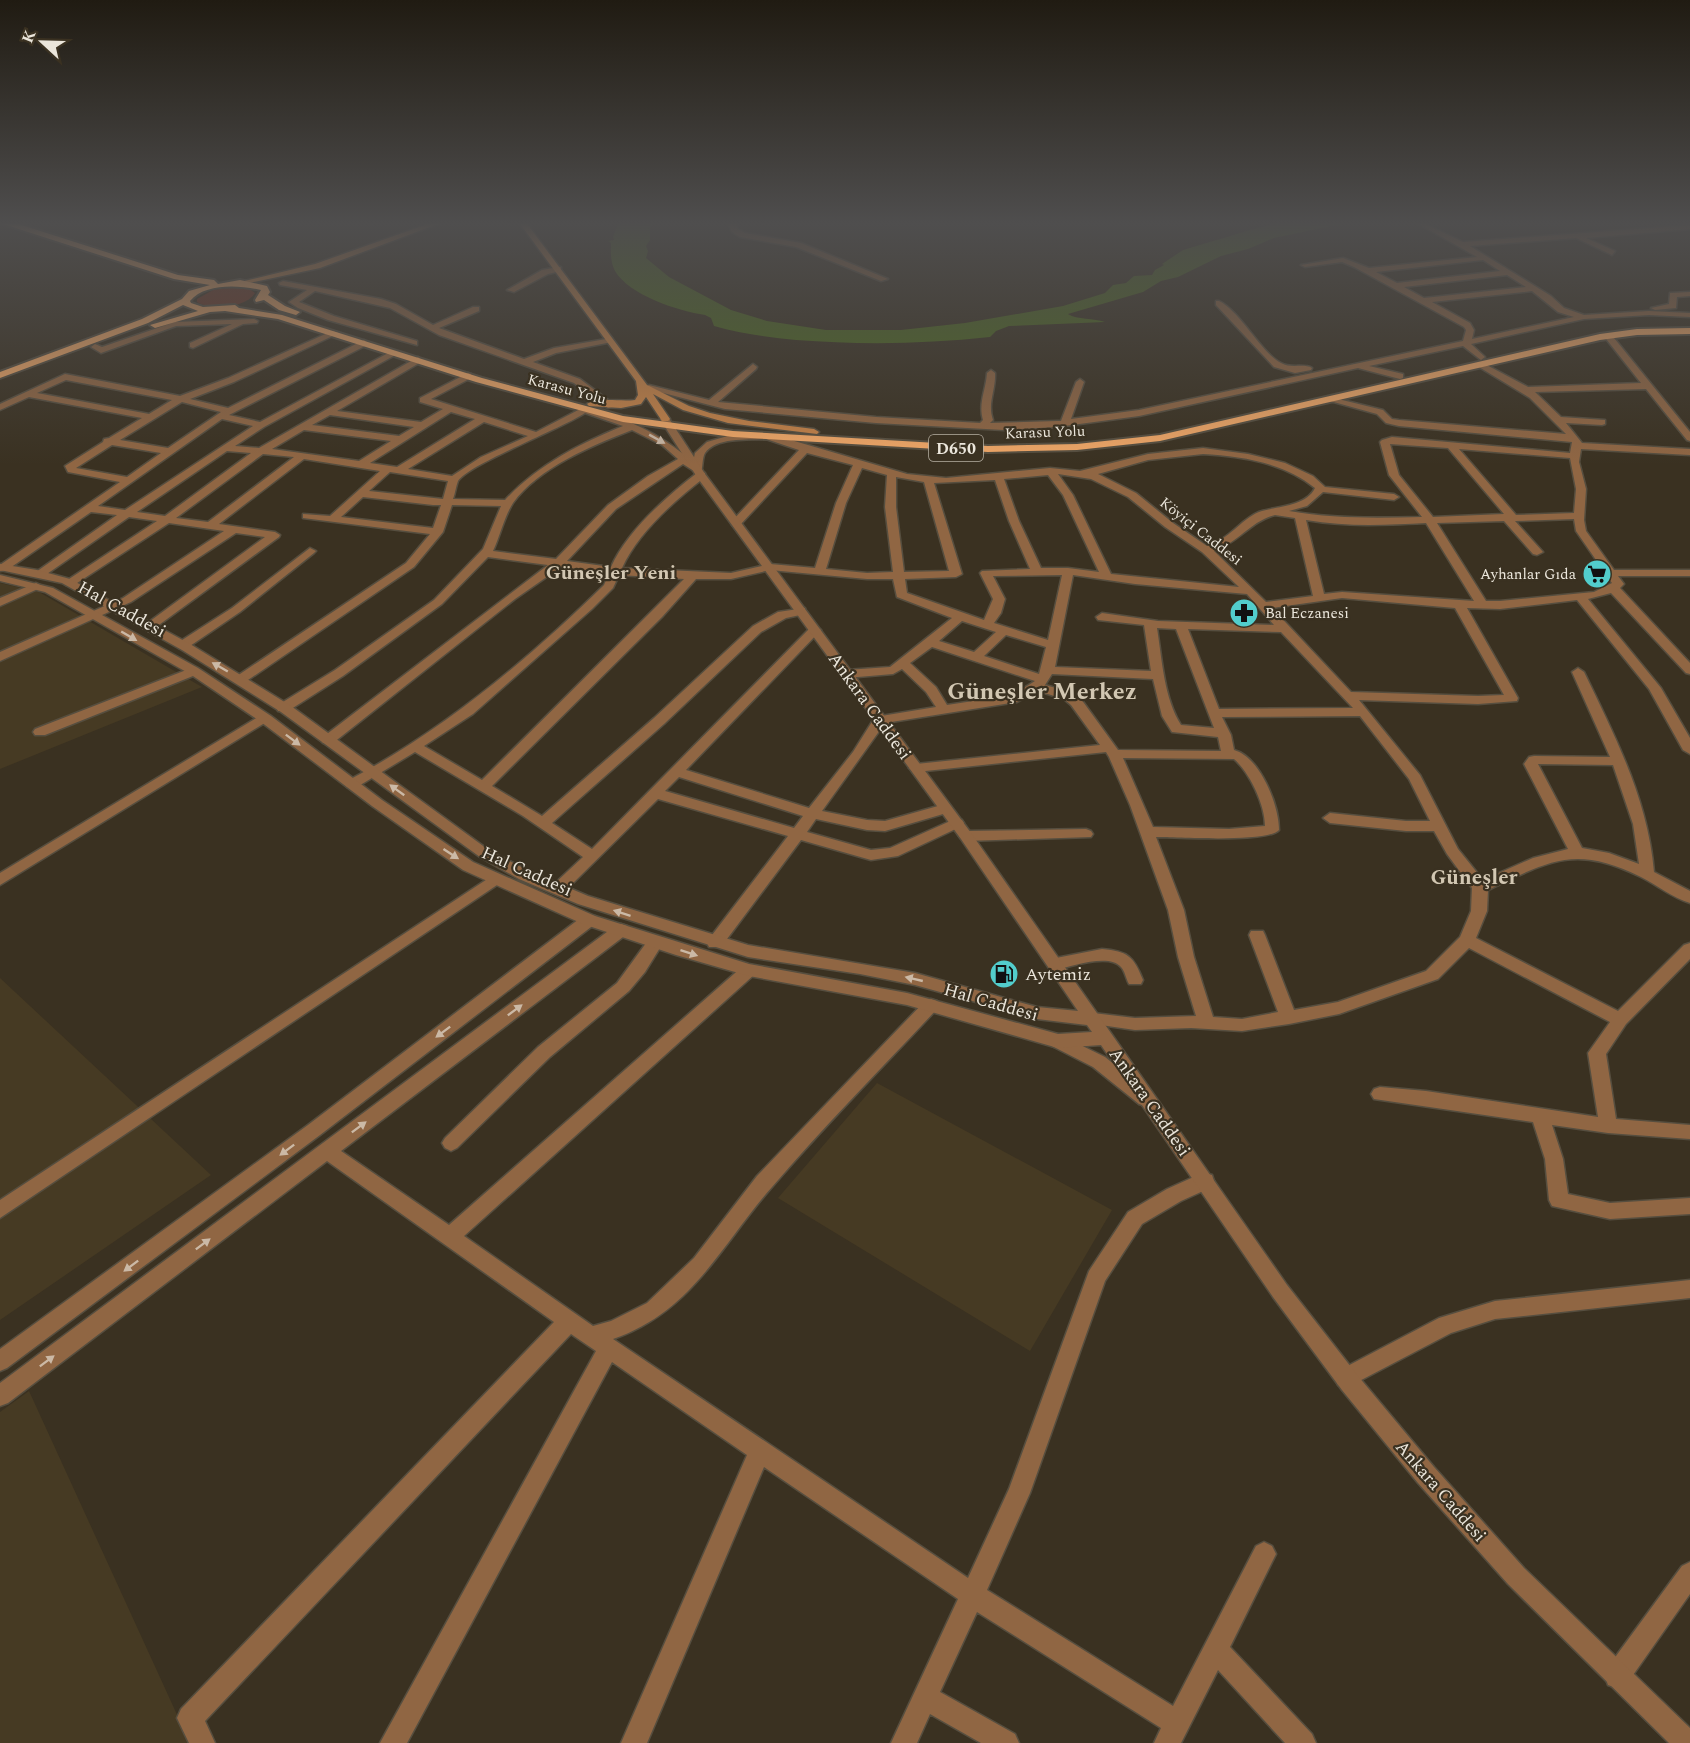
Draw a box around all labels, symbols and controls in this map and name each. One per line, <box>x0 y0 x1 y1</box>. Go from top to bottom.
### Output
north arrow <box>12 12 72 72</box>
text: K <box>16 26 43 47</box>
street label: Karasu Yolu <box>525 368 609 411</box>
street label: Karasu Yolu <box>1004 420 1086 445</box>
one-way arrow <box>649 434 666 444</box>
road number: D650 <box>929 435 983 461</box>
street label: Köyiçi Caddesi <box>1154 492 1247 571</box>
district label: Güneşler Yeni <box>546 558 676 588</box>
supermarket icon: Ayhanlar Gıda <box>1581 558 1613 590</box>
place label: Ayhanlar Gıda <box>1480 563 1577 586</box>
street label: Hal Caddesi <box>73 574 171 645</box>
pharmacy icon: Bal Eczanesi <box>1228 597 1260 629</box>
place label: Bal Eczanesi <box>1265 602 1349 625</box>
one-way arrow <box>121 631 138 641</box>
street label: Ankara Caddesi <box>821 647 918 766</box>
one-way arrow <box>212 661 228 672</box>
district label: Güneşler Merkez <box>947 674 1137 710</box>
one-way arrow <box>285 734 301 746</box>
one-way arrow <box>389 785 404 797</box>
street label: Hal Caddesi <box>477 839 577 904</box>
one-way arrow <box>443 849 459 860</box>
district label: Güneşler <box>1430 862 1518 894</box>
one-way arrow <box>613 907 631 917</box>
one-way arrow <box>680 949 698 958</box>
fuel station icon: Aytemiz <box>988 958 1020 990</box>
place label: Aytemiz <box>1025 961 1091 988</box>
one-way arrow <box>904 974 923 983</box>
street label: Hal Caddesi <box>940 976 1041 1029</box>
one-way arrow <box>507 1004 523 1017</box>
one-way arrow <box>435 1025 450 1037</box>
street label: Ankara Caddesi <box>1102 1042 1197 1162</box>
one-way arrow <box>350 1121 366 1133</box>
one-way arrow <box>280 1144 296 1156</box>
one-way arrow <box>195 1238 210 1250</box>
one-way arrow <box>123 1260 139 1272</box>
one-way arrow <box>38 1355 54 1367</box>
street label: Ankara Caddesi <box>1389 1434 1493 1548</box>

